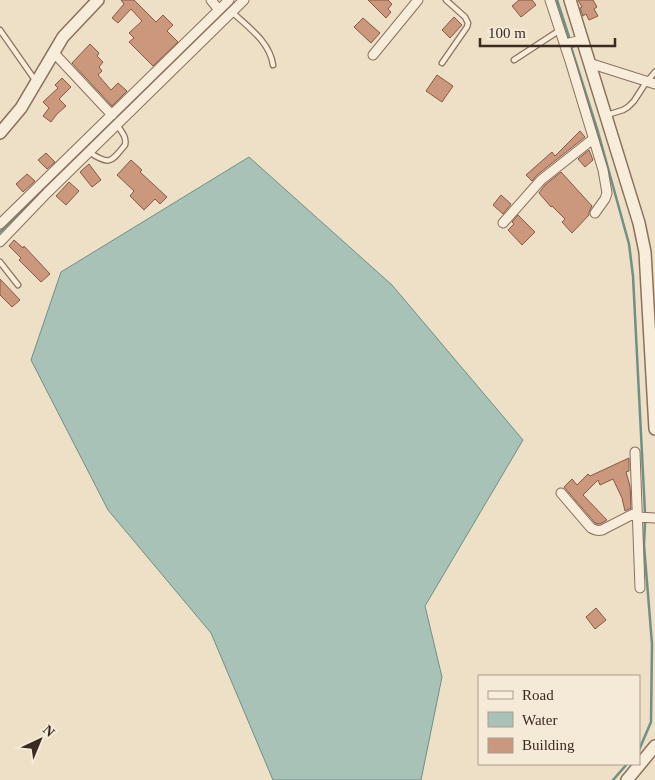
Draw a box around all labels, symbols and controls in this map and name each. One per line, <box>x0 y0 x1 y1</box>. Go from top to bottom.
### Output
scale bar <box>480 15 615 47</box>
text: 100 m <box>488 25 526 41</box>
legend <box>478 675 640 765</box>
text: Road <box>522 687 554 703</box>
text: Water <box>522 712 557 728</box>
north arrow <box>15 715 65 765</box>
text: N <box>40 722 58 740</box>
text: Building <box>522 737 575 753</box>

